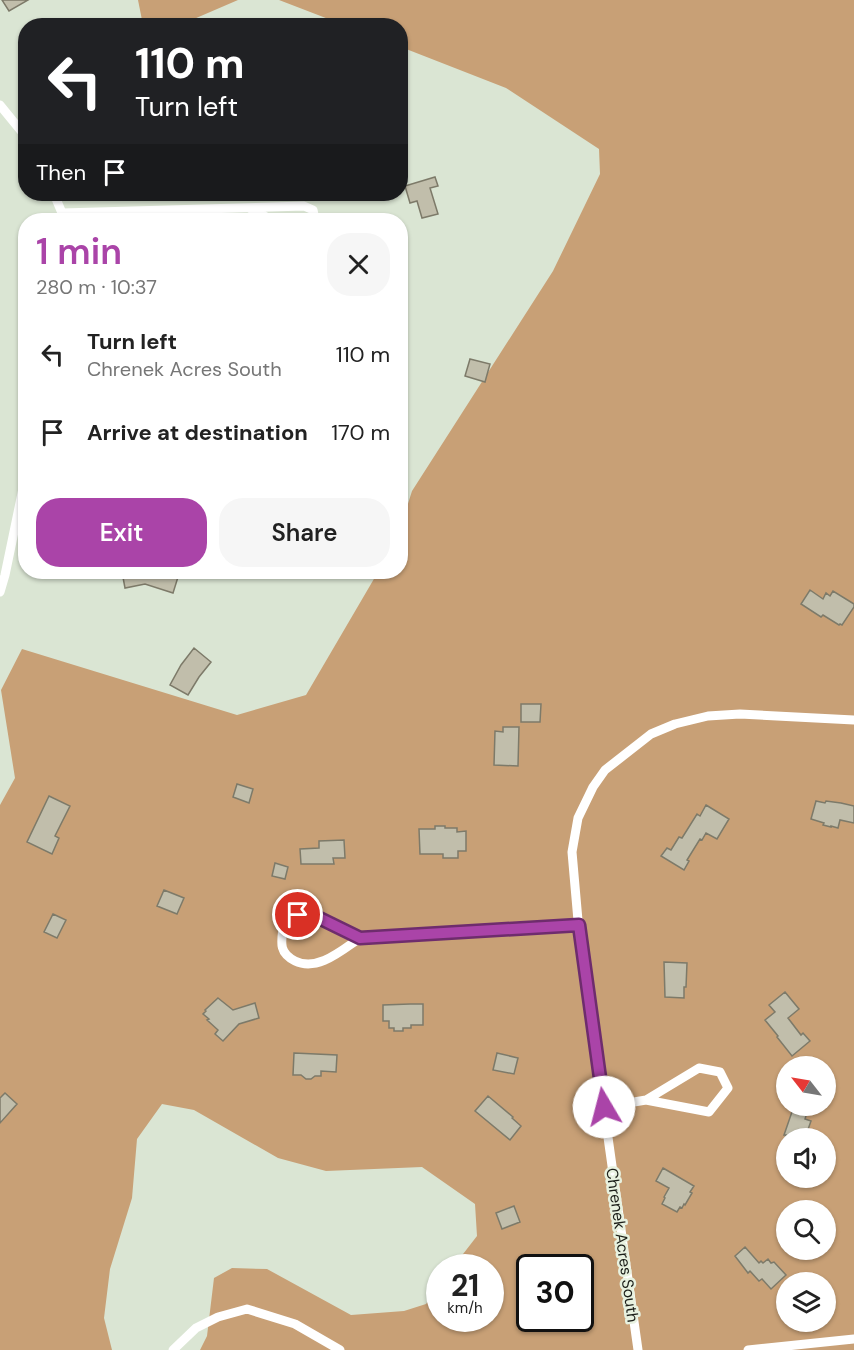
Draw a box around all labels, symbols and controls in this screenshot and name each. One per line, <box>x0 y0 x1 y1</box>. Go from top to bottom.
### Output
text: 110 m <box>135 36 245 91</box>
icon: left <box>36 42 114 120</box>
text: Turn left <box>135 89 238 124</box>
icon: arrive <box>98 156 131 189</box>
text: Then <box>36 158 86 187</box>
text: 1 min <box>36 228 122 275</box>
button: close <box>327 233 390 296</box>
text: 280 m · 10:37 <box>36 274 157 300</box>
text: Turn left <box>87 327 177 356</box>
icon: left <box>36 338 69 371</box>
text: 110 m <box>336 340 390 369</box>
text: Chrenek Acres South <box>87 356 282 382</box>
icon: arrive <box>36 416 69 449</box>
text: Arrive at destination <box>87 418 308 447</box>
text: 170 m <box>331 418 390 447</box>
button: Exit <box>36 498 207 567</box>
button: Share <box>219 498 390 567</box>
pin <box>272 889 323 940</box>
icon: arrive <box>281 898 314 931</box>
north arrow <box>776 1056 836 1116</box>
map controls <box>776 1056 836 1332</box>
position arrow <box>572 1075 636 1139</box>
button: sound <box>776 1128 836 1188</box>
street label: Chrenek Acres South <box>601 1167 644 1324</box>
button: search <box>776 1200 836 1260</box>
speed limit sign: 30 <box>516 1254 594 1332</box>
text: 21 <box>451 1266 479 1305</box>
button: layers <box>776 1272 836 1332</box>
text: km/h <box>447 1298 483 1318</box>

